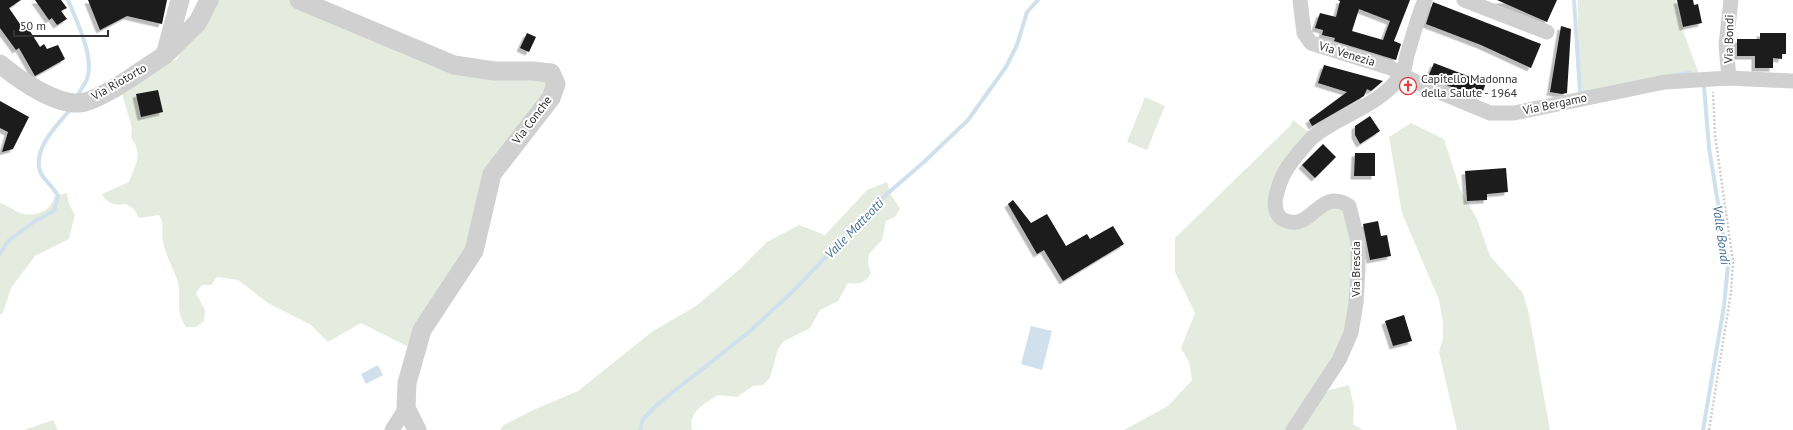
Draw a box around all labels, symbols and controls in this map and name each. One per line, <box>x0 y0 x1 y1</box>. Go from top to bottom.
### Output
scale bar <box>14 12 108 38</box>
street label: Via Bondi <box>1721 14 1736 65</box>
text: 50 m <box>20 18 46 33</box>
street label: Via Venezia <box>1316 38 1377 69</box>
street label: Via Riotorto <box>88 60 149 104</box>
place label: Capitello Madonna della Salute - 1964 <box>1421 71 1517 100</box>
church icon: Capitello Madonna della Salute - 1964 <box>1398 76 1418 96</box>
street label: Via Bergamo <box>1521 89 1588 118</box>
street label: Via Conche <box>508 93 555 148</box>
water label: Valle Matteotti <box>821 194 888 262</box>
water label: Valle Bondi <box>1709 204 1734 267</box>
street label: Via Brescia <box>1348 241 1363 298</box>

